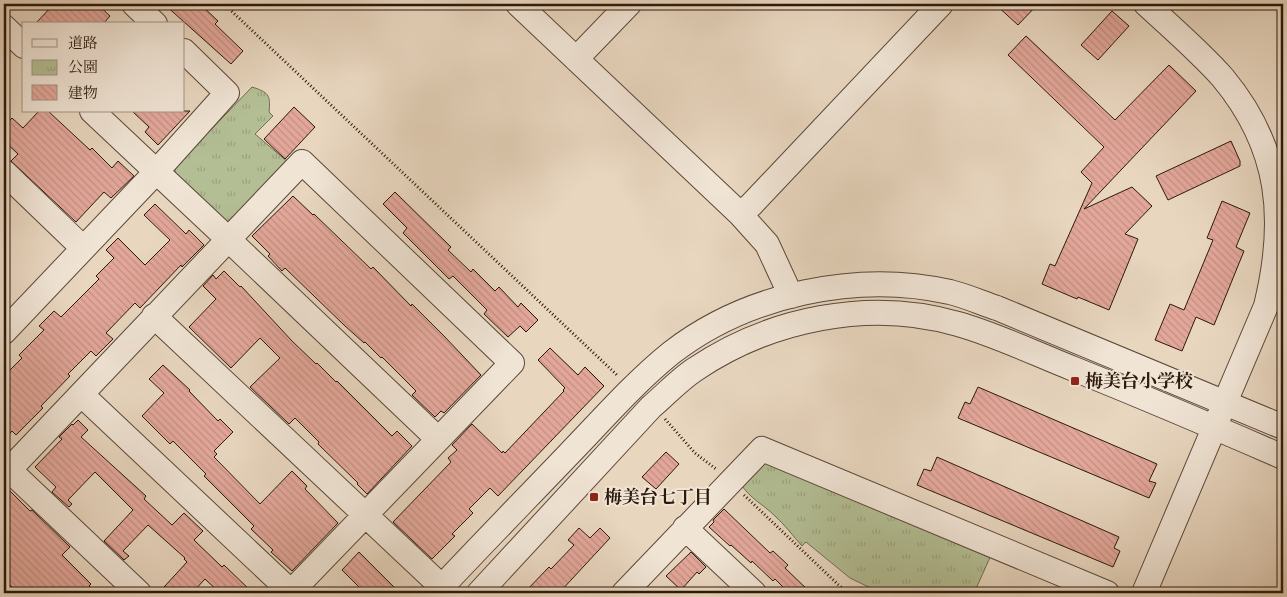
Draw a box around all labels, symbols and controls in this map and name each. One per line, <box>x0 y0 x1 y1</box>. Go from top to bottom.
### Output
legend <box>22 22 185 112</box>
text: 道路 <box>68 33 98 53</box>
text: 公園 <box>68 57 98 77</box>
text: 建物 <box>68 83 98 103</box>
place label: 梅美台小学校 <box>1085 369 1193 393</box>
marker: 梅美台小学校 <box>1069 375 1081 387</box>
place label: 梅美台七丁目 <box>604 485 712 509</box>
marker: 梅美台七丁目 <box>588 491 600 503</box>

